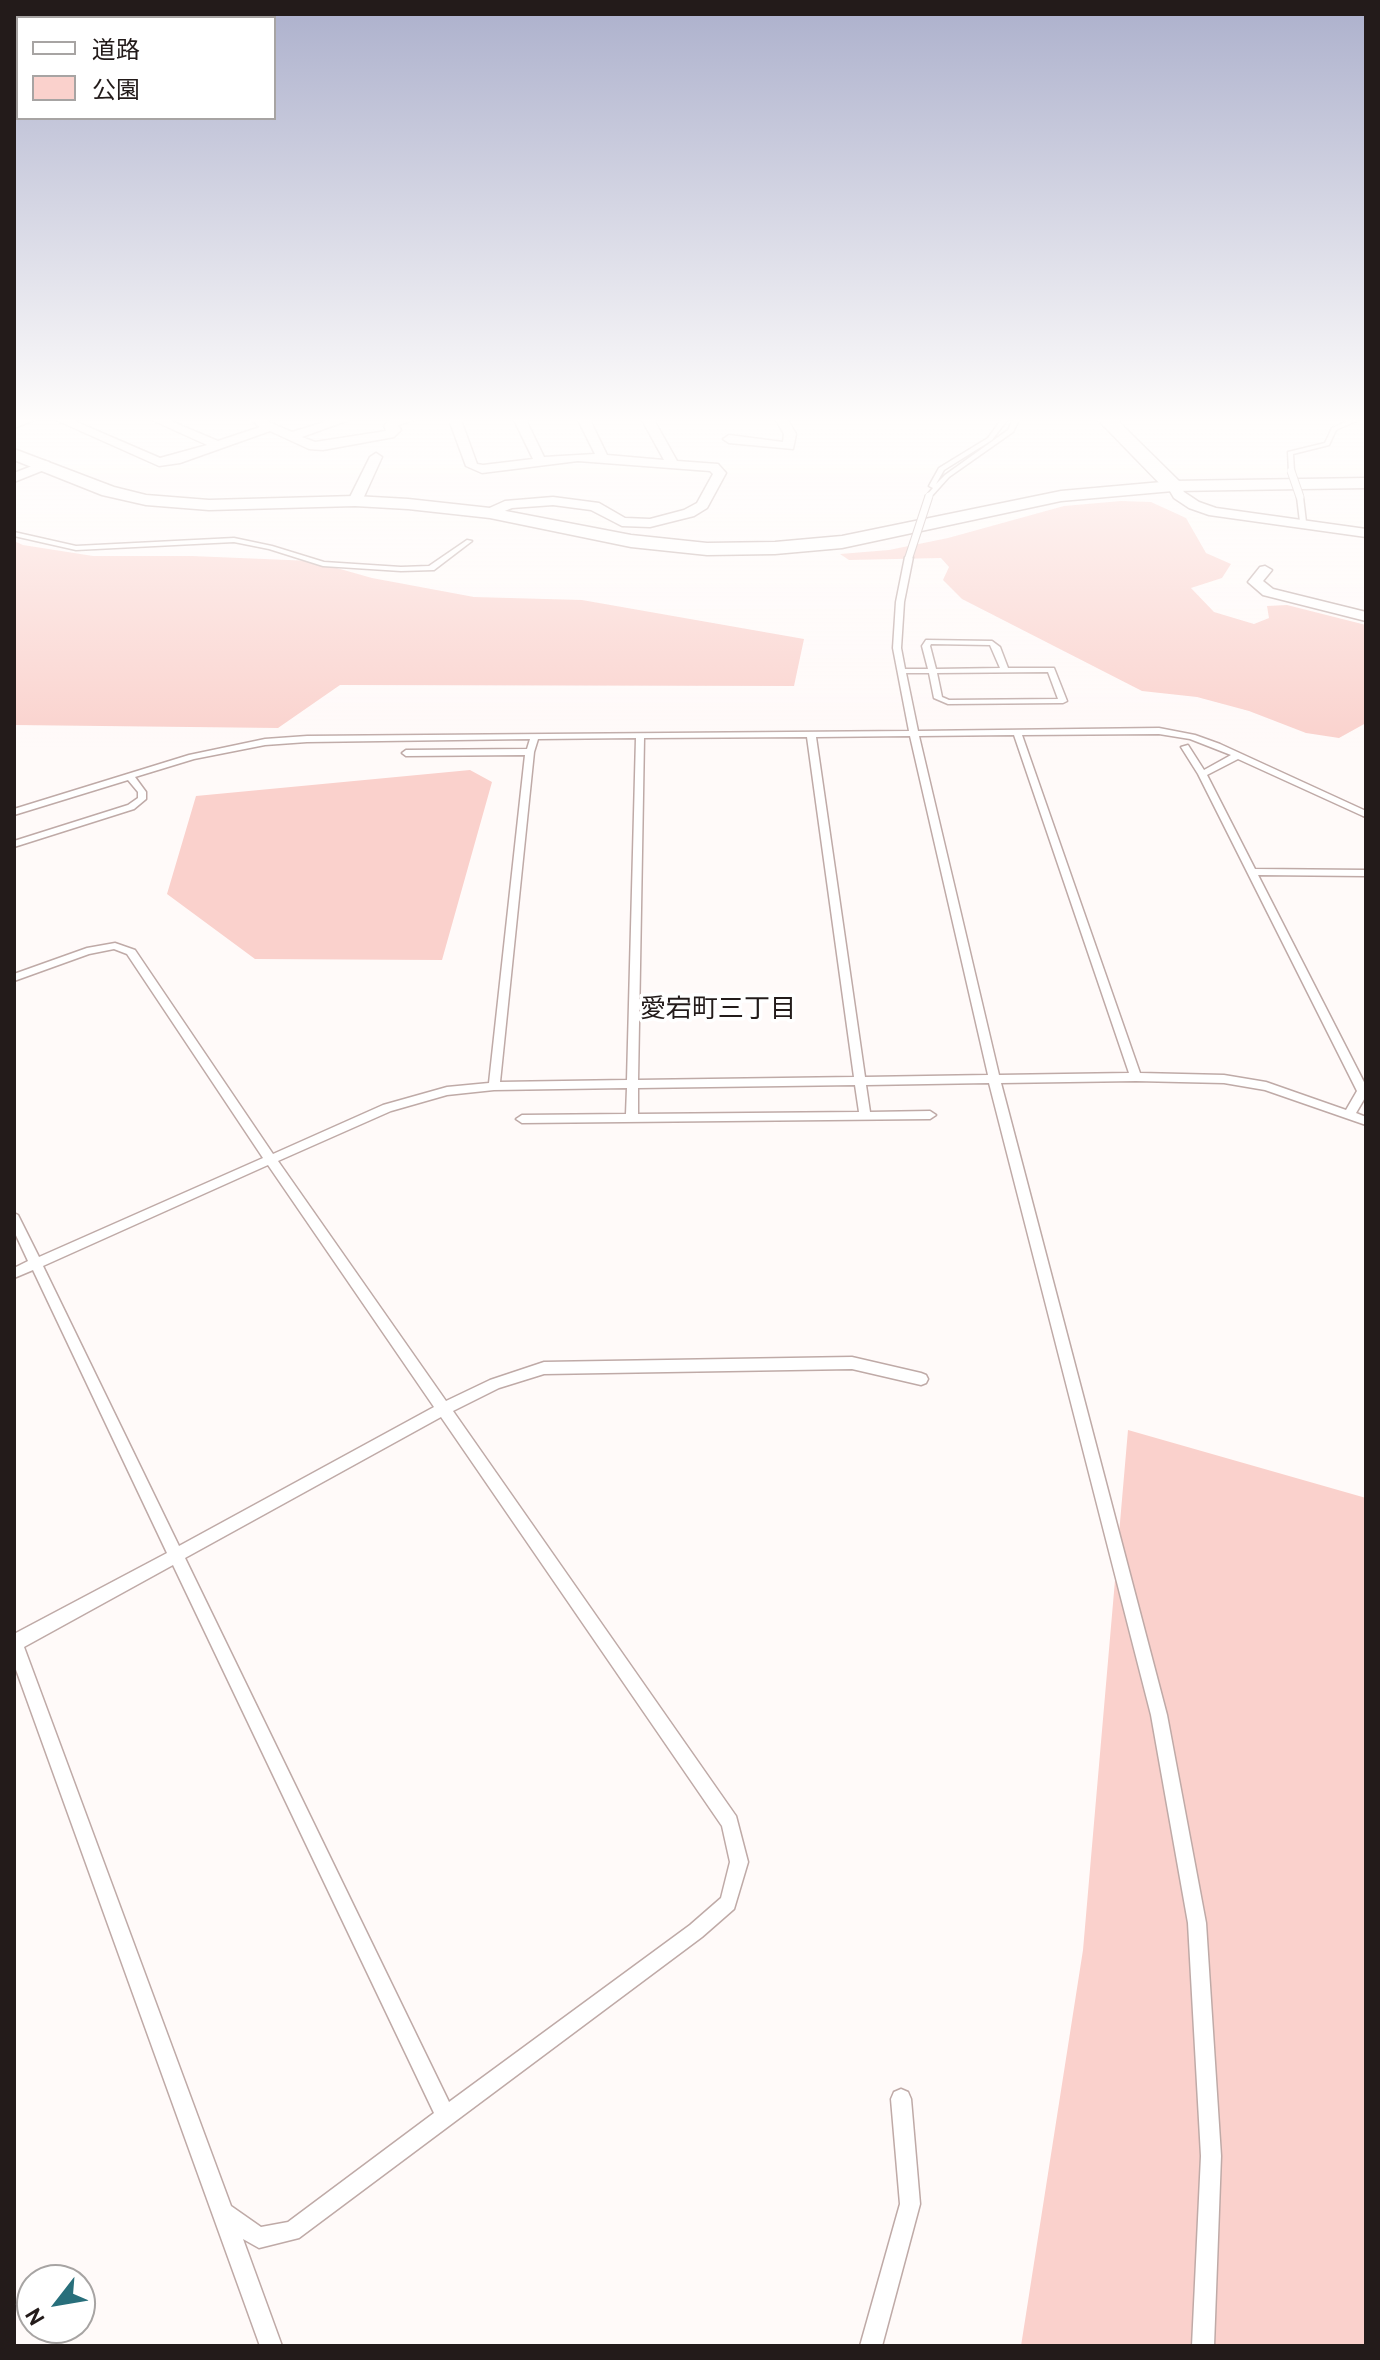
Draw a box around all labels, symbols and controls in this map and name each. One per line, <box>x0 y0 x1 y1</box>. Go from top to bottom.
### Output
legend <box>16 16 276 120</box>
text: 道路 <box>92 37 140 67</box>
text: 公園 <box>92 77 140 107</box>
district label: 愛宕町三丁目 <box>640 996 796 1028</box>
north arrow <box>16 2264 96 2344</box>
text: N <box>21 2302 52 2329</box>

